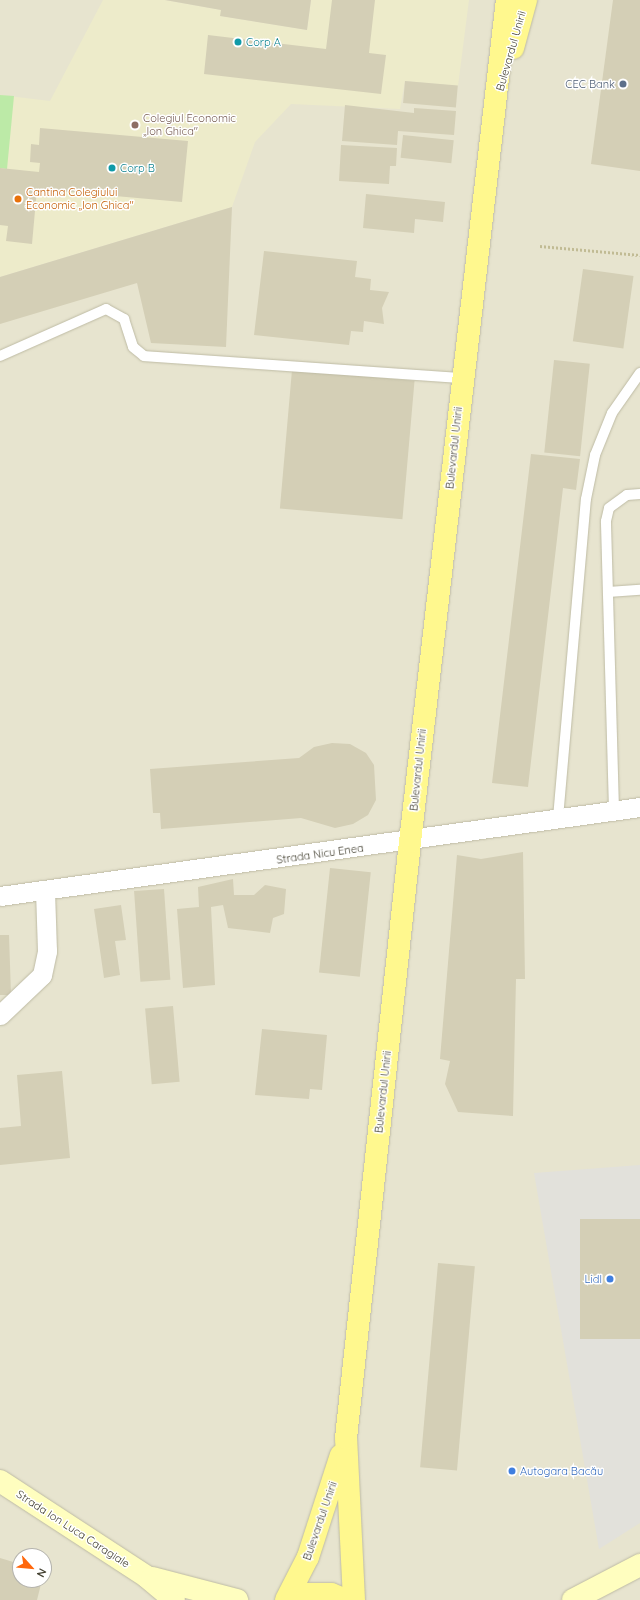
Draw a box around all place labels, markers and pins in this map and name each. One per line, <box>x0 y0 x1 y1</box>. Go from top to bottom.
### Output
place label: Corp A <box>246 35 281 49</box>
marker: Corp A <box>233 37 243 47</box>
place label: CEC Bank <box>565 77 615 91</box>
marker: CEC Bank <box>618 79 628 89</box>
place label: Colegiul Economic „Ion Ghica" <box>143 112 236 138</box>
marker: Colegiul Economic „Ion Ghica" <box>130 120 140 130</box>
place label: Corp B <box>120 161 155 175</box>
marker: Corp B <box>107 163 117 173</box>
place label: Cantina Colegiului Economic „Ion Ghica" <box>26 186 134 212</box>
marker: Cantina Colegiului Economic „Ion Ghica" <box>13 194 23 204</box>
place label: Lidl <box>585 1272 602 1286</box>
marker: Lidl <box>605 1274 615 1284</box>
place label: Autogara Bacău <box>520 1464 603 1478</box>
marker: Autogara Bacău <box>507 1466 517 1476</box>

